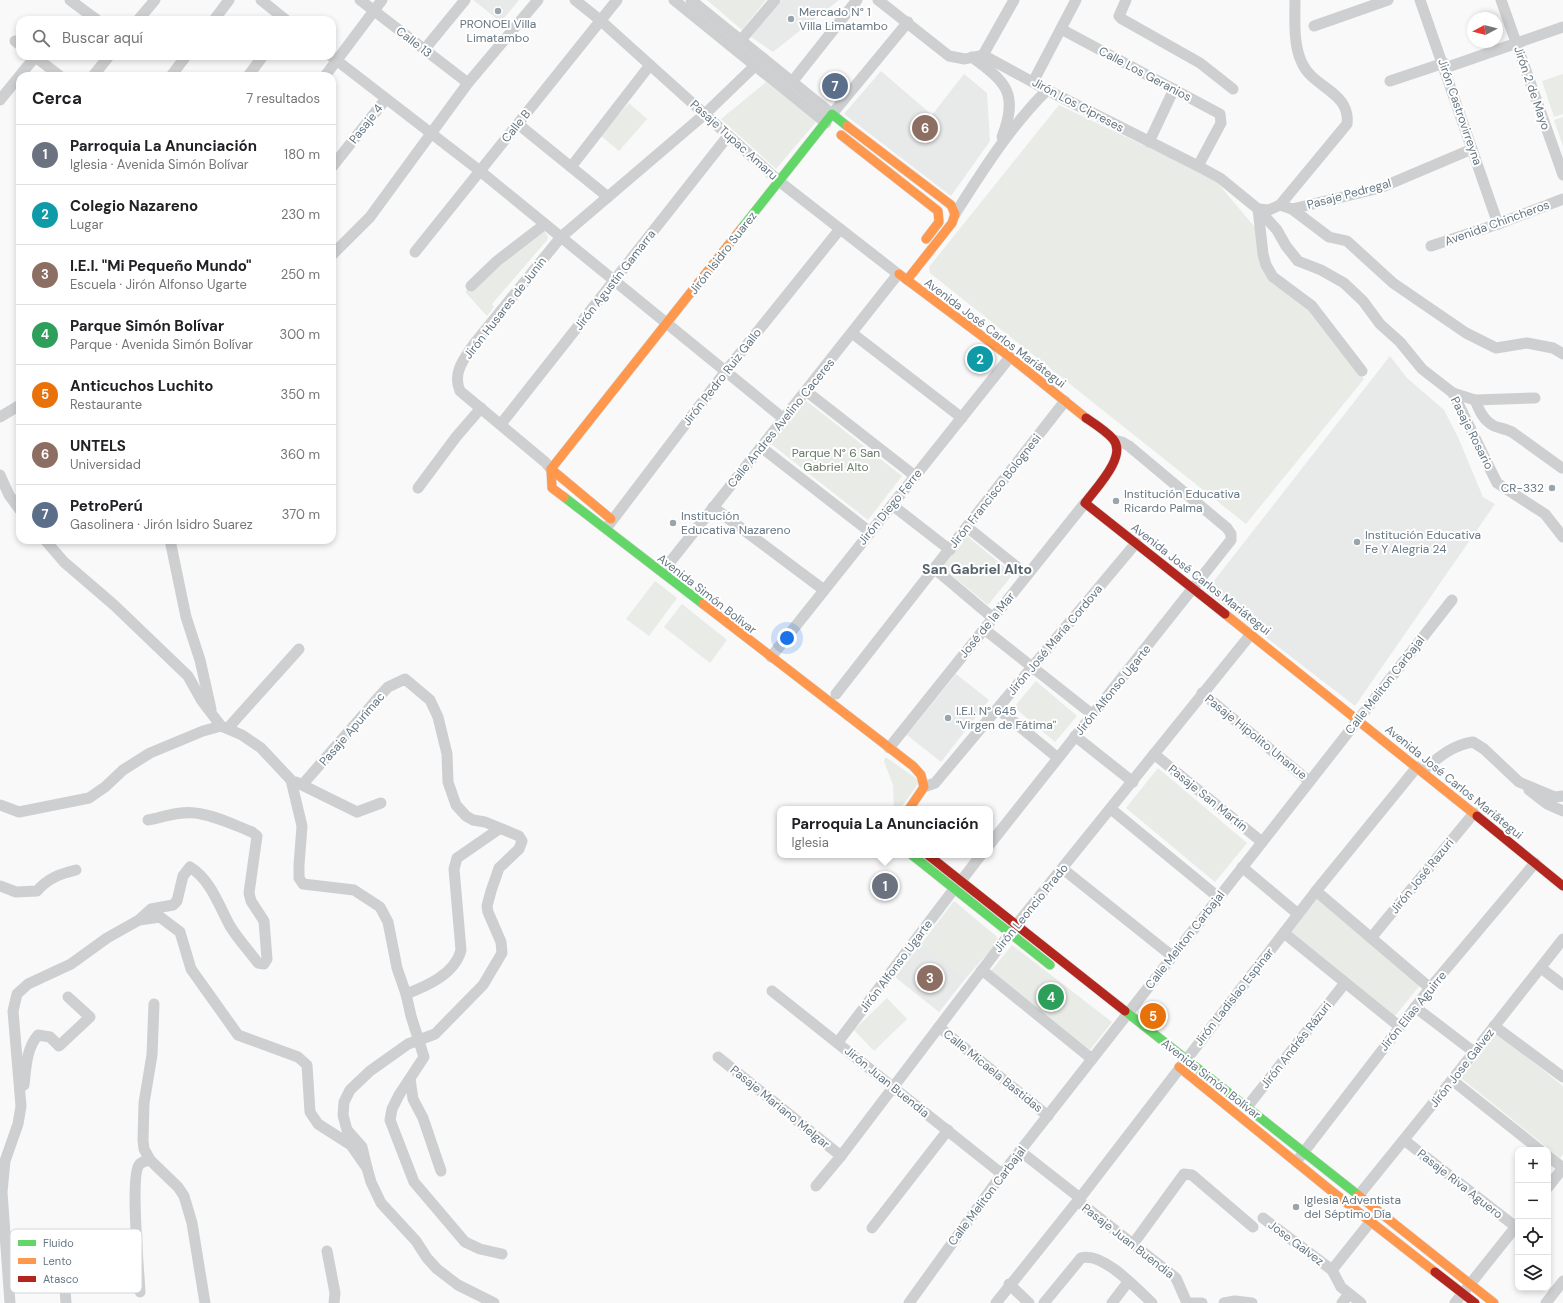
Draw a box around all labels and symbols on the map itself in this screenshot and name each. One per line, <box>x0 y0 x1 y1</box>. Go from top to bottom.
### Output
place label: Mercado N° 1 Villa Limatambo <box>799 4 888 34</box>
marker: PRONOEI Villa Limatambo <box>493 6 503 16</box>
north arrow <box>1467 12 1503 48</box>
marker: Mercado N° 1 Villa Limatambo <box>786 14 796 24</box>
place label: PRONOEI Villa Limatambo <box>460 16 536 46</box>
street label: Calle 13 <box>393 23 435 61</box>
street label: Calle Los Geranios <box>1096 43 1194 105</box>
street label: Jirón 2 de Mayo <box>1510 44 1554 132</box>
street label: Jirón Castrovirreyna <box>1434 57 1486 167</box>
pin: 7 <box>822 71 848 101</box>
street label: Jirón Los Cipreses <box>1029 74 1127 136</box>
street label: Pasaje Tupac Amaru <box>687 96 781 184</box>
street label: Pasaje 4 <box>346 101 386 147</box>
street label: Calle B <box>498 106 534 146</box>
pin: 6 <box>912 113 938 143</box>
street label: Pasaje Pedregal <box>1305 175 1393 213</box>
street label: Avenida Chincheros <box>1442 197 1552 249</box>
street label: Jirón Isidro Suarez <box>686 208 760 298</box>
street label: Jirón Agustín Gamarra <box>571 226 659 334</box>
street label: Jirón Husares de Junin <box>460 254 550 362</box>
street label: Avenida José Carlos Mariátegui <box>921 275 1069 392</box>
street label: Jirón Pedro Ruiz Gallo <box>679 325 765 429</box>
pin: 2 <box>967 344 993 374</box>
street label: Calle Andres Avelino Caceres <box>724 355 838 491</box>
street label: Pasaje Rosario <box>1447 394 1497 472</box>
street label: Jirón Francisco Bolognesi <box>945 431 1045 551</box>
park label: Parque N° 6 San Gabriel Alto <box>792 445 880 475</box>
street label: Jirón Diego Ferre <box>854 466 926 548</box>
place label: CR-332 <box>1501 480 1544 496</box>
marker: CR-332 <box>1547 483 1557 493</box>
place label: Institución Educativa Ricardo Palma <box>1124 486 1240 516</box>
marker: Institución Educativa Ricardo Palma <box>1111 496 1121 506</box>
place label: Institución Educativa Nazareno <box>681 508 791 538</box>
marker: Institución Educativa Nazareno <box>668 518 678 528</box>
street label: Avenida José Carlos Mariátegui <box>1128 519 1274 639</box>
place label: Institución Educativa Fe Y Alegria 24 <box>1365 527 1481 557</box>
marker: Institución Educativa Fe Y Alegria 24 <box>1352 537 1362 547</box>
street label: Avenida Simón Bolívar <box>654 550 760 638</box>
district label: San Gabriel Alto <box>922 560 1032 578</box>
street label: Jirón José María Cordova <box>1004 581 1106 699</box>
street label: José de la Mar <box>956 588 1019 661</box>
your location <box>777 628 797 648</box>
street label: Calle Meliton Carbajal <box>1342 633 1428 737</box>
street label: Jirón Alfonso Ugarte <box>1072 641 1155 739</box>
street label: Pasaje Apurímac <box>316 689 388 769</box>
street label: Pasaje Hipolito Unanue <box>1202 691 1310 783</box>
place label: I.E.I. N° 645 "Virgen de Fátima" <box>956 703 1057 733</box>
marker: I.E.I. N° 645 "Virgen de Fátima" <box>943 713 953 723</box>
street label: Avenida José Carlos Mariátegui <box>1382 721 1526 843</box>
street label: Pasaje San Martín <box>1165 761 1251 835</box>
street label: Jirón José Razuri <box>1387 835 1457 917</box>
street label: Jirón Leoncio Prado <box>990 860 1072 956</box>
pin: 1 <box>872 871 898 901</box>
street label: Calle Meliton Carbajal <box>1142 888 1228 992</box>
street label: Jirón Alfonso Ugarte <box>856 916 936 1016</box>
street label: Jirón Ladislao Espinar <box>1191 944 1278 1049</box>
pin: 3 <box>917 963 943 993</box>
street label: Jirón Elias Aguirre <box>1376 968 1450 1054</box>
pin: 4 <box>1038 982 1064 1012</box>
street label: Jirón Andrés Rázuri <box>1257 998 1335 1092</box>
pin: 5 <box>1140 1001 1166 1031</box>
street label: Jirón Jose Galvez <box>1426 1025 1498 1111</box>
street label: Calle Micaela Bastidas <box>940 1026 1046 1116</box>
street label: Avenida Simón Bolívar <box>1158 1035 1264 1123</box>
street label: Jirón Juan Buendia <box>841 1043 933 1121</box>
street label: Pasaje Mariano Melgar <box>727 1062 833 1152</box>
street label: Calle Meliton Carbajal <box>944 1143 1030 1249</box>
street label: Pasaje Riva Aguero <box>1414 1146 1506 1222</box>
place label: Iglesia Adventista del Séptimo Día <box>1304 1192 1401 1222</box>
street label: Pasaje Juan Buendia <box>1079 1200 1177 1282</box>
marker: Iglesia Adventista del Séptimo Día <box>1291 1202 1301 1212</box>
street label: Jose Galvez <box>1265 1217 1327 1269</box>
legend <box>10 1229 142 1293</box>
text: Fluido <box>43 1236 74 1250</box>
text: Lento <box>43 1254 72 1268</box>
text: Atasco <box>43 1272 78 1286</box>

